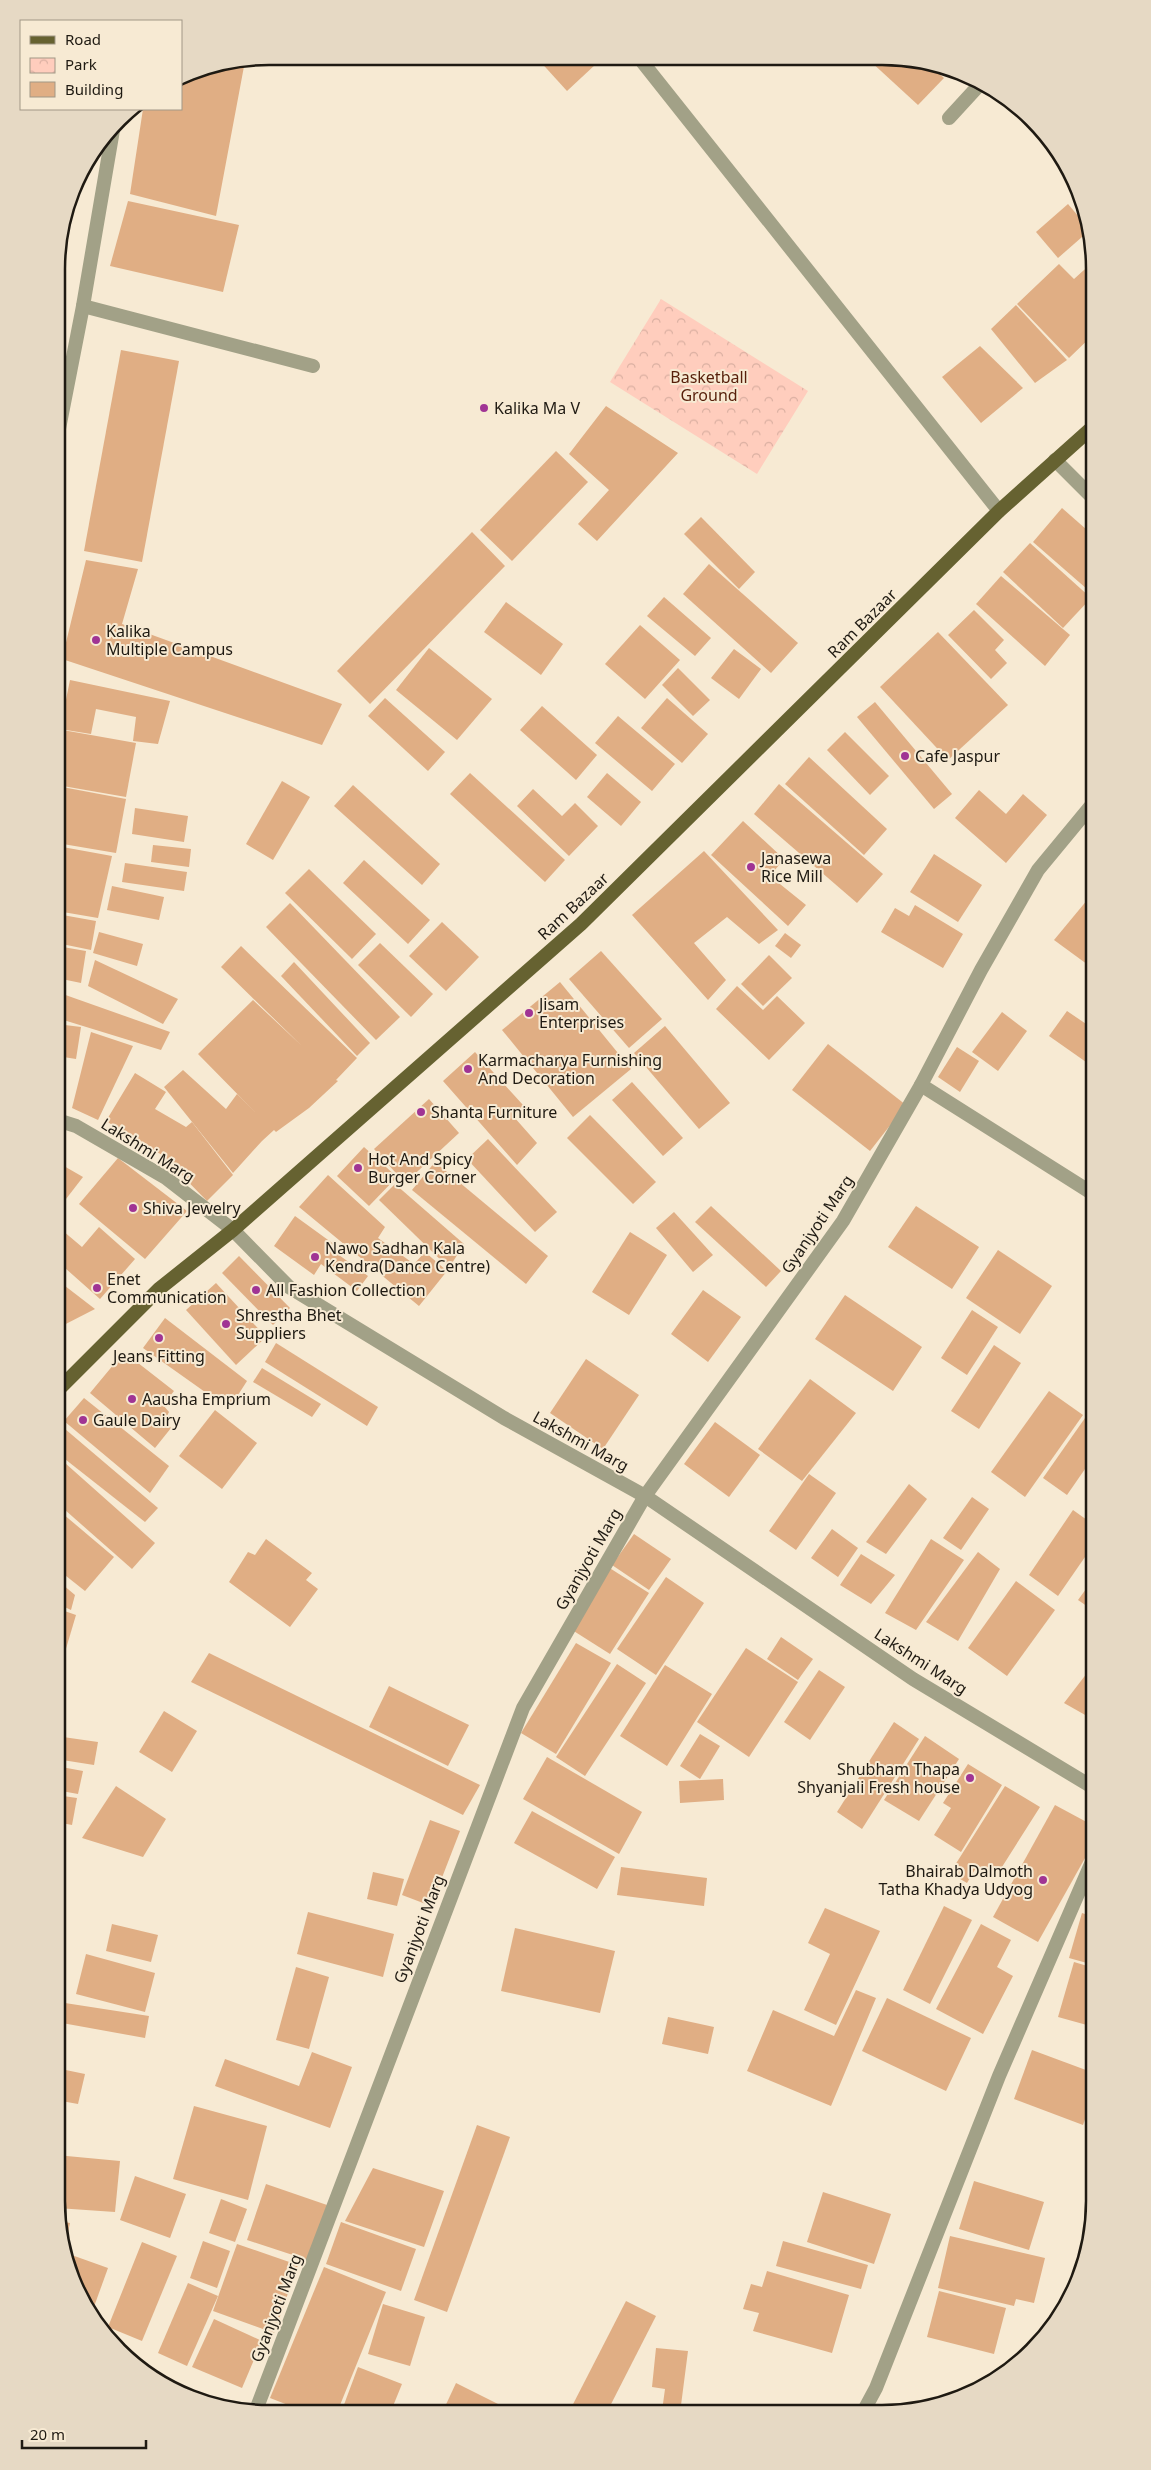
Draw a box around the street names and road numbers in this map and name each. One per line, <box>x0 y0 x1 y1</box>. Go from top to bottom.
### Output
street label: Ram Bazaar <box>823 583 902 662</box>
street label: Ram Bazaar <box>533 867 614 945</box>
street label: Lakshmi Marg <box>97 1112 199 1188</box>
street label: Gyanjyoti Marg <box>776 1170 858 1278</box>
street label: Lakshmi Marg <box>529 1406 633 1476</box>
street label: Gyanjyoti Marg <box>550 1504 626 1614</box>
street label: Lakshmi Marg <box>870 1623 972 1699</box>
street label: Gyanjyoti Marg <box>388 1872 450 1986</box>
street label: Gyanjyoti Marg <box>245 2251 307 2365</box>

